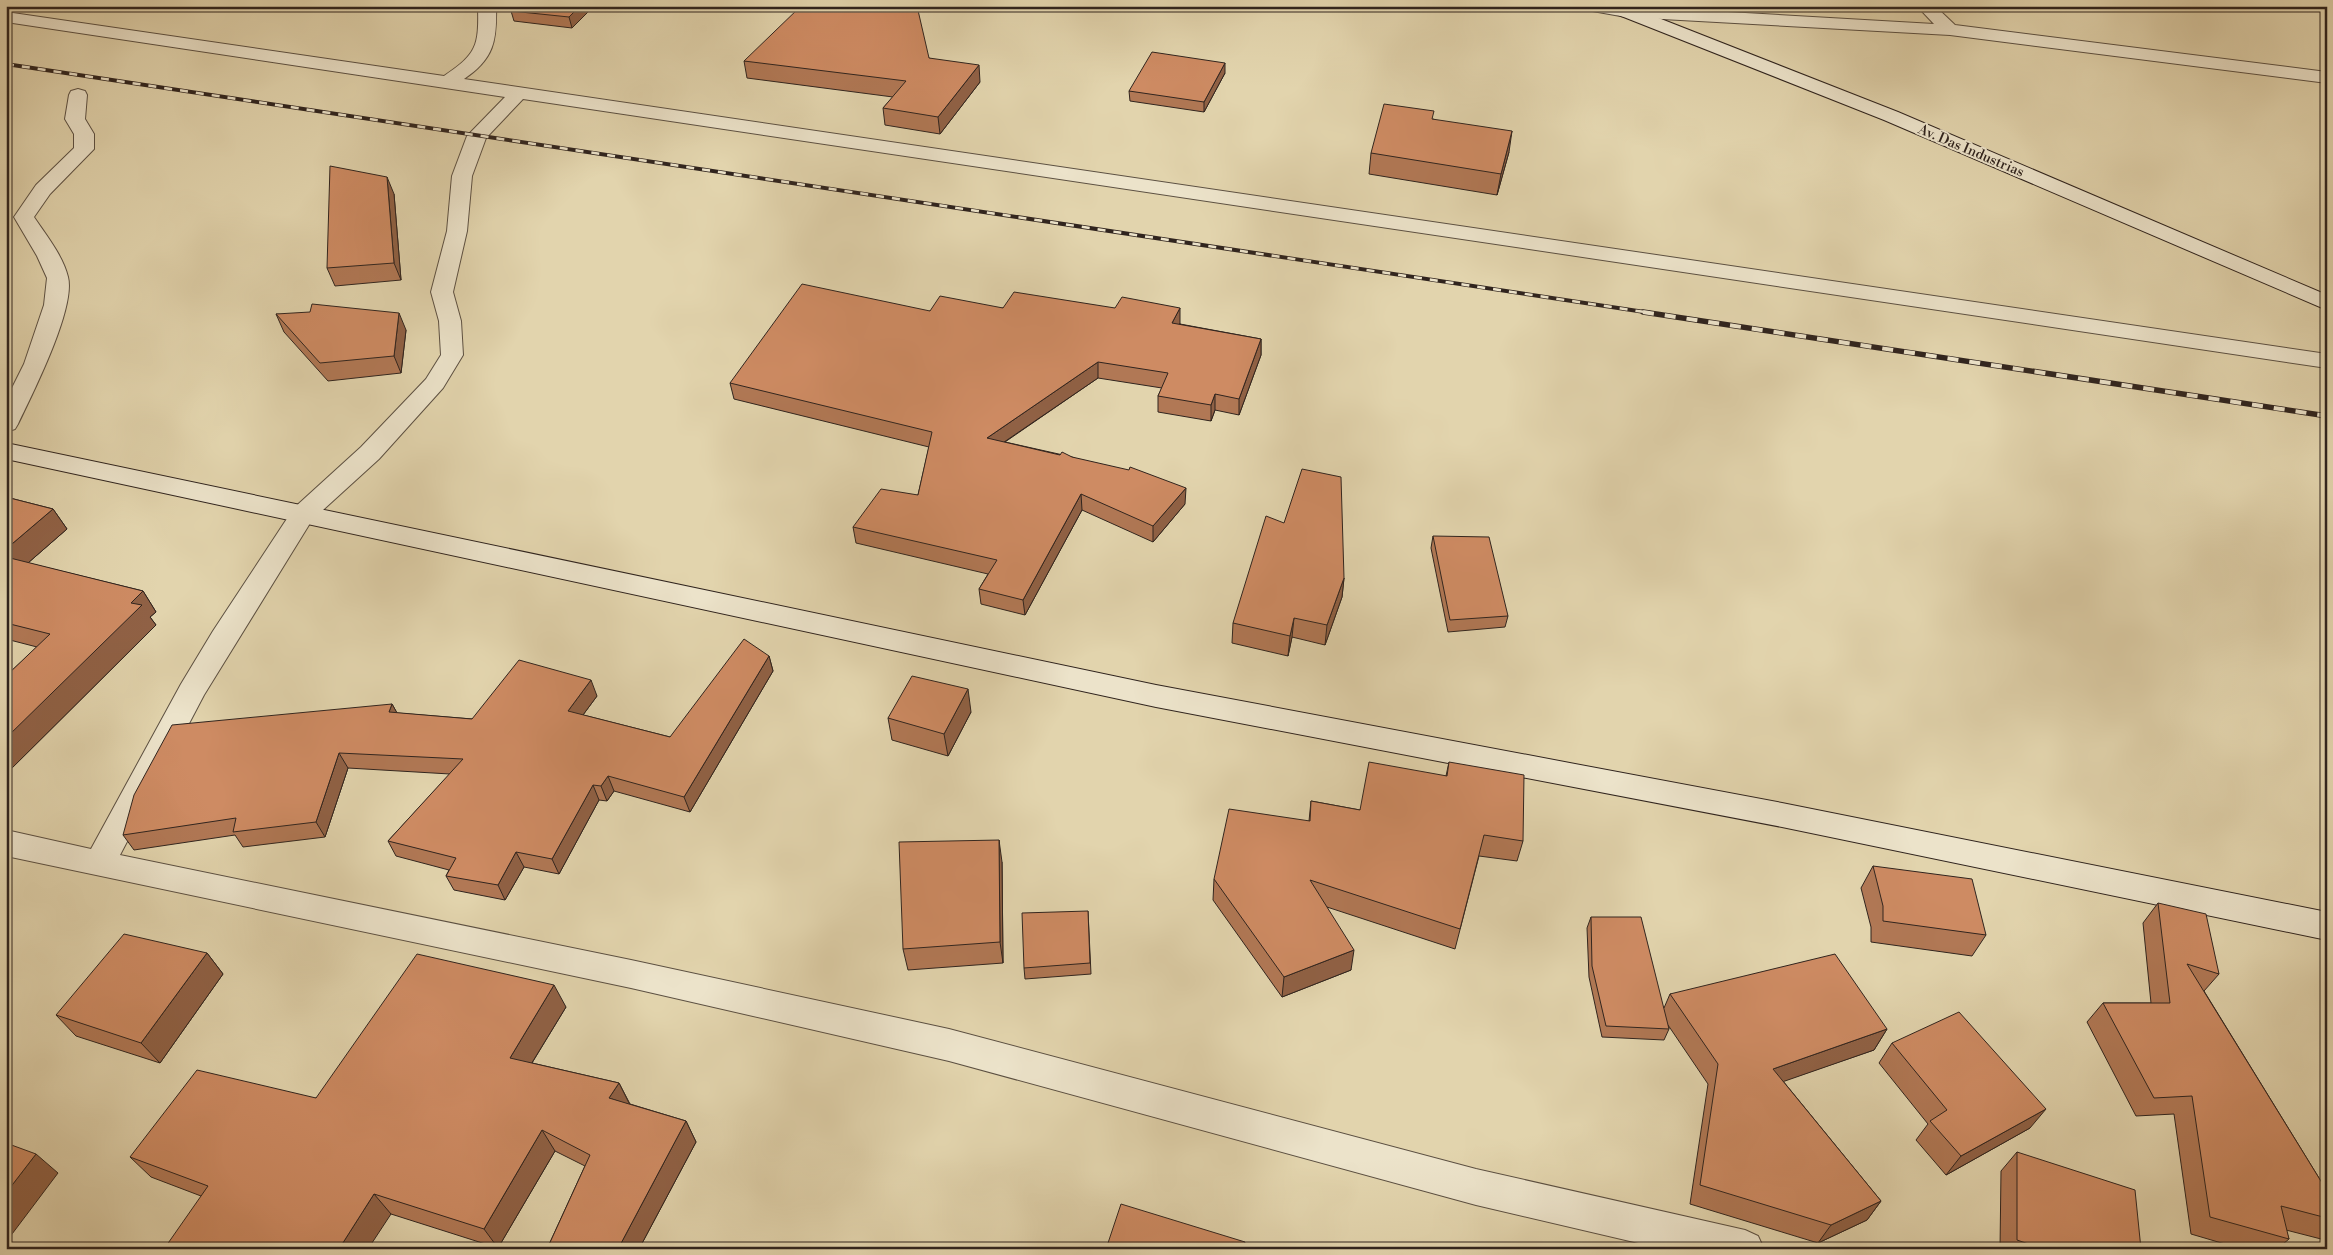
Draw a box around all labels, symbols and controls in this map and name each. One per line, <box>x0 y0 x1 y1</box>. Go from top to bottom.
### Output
street label: Av. Das Industrias <box>1914 120 2027 181</box>

